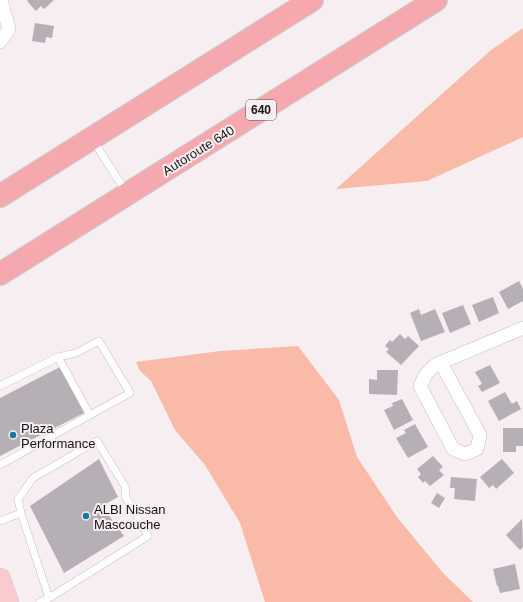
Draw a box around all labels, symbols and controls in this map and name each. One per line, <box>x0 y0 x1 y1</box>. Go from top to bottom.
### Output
road number: 640 <box>246 100 276 120</box>
street label: Autoroute 640 <box>160 122 237 178</box>
place label: Plaza Performance <box>21 421 95 451</box>
marker: Plaza Performance <box>8 430 18 440</box>
place label: ALBI Nissan Mascouche <box>94 502 166 532</box>
marker: ALBI Nissan Mascouche <box>81 511 91 521</box>

